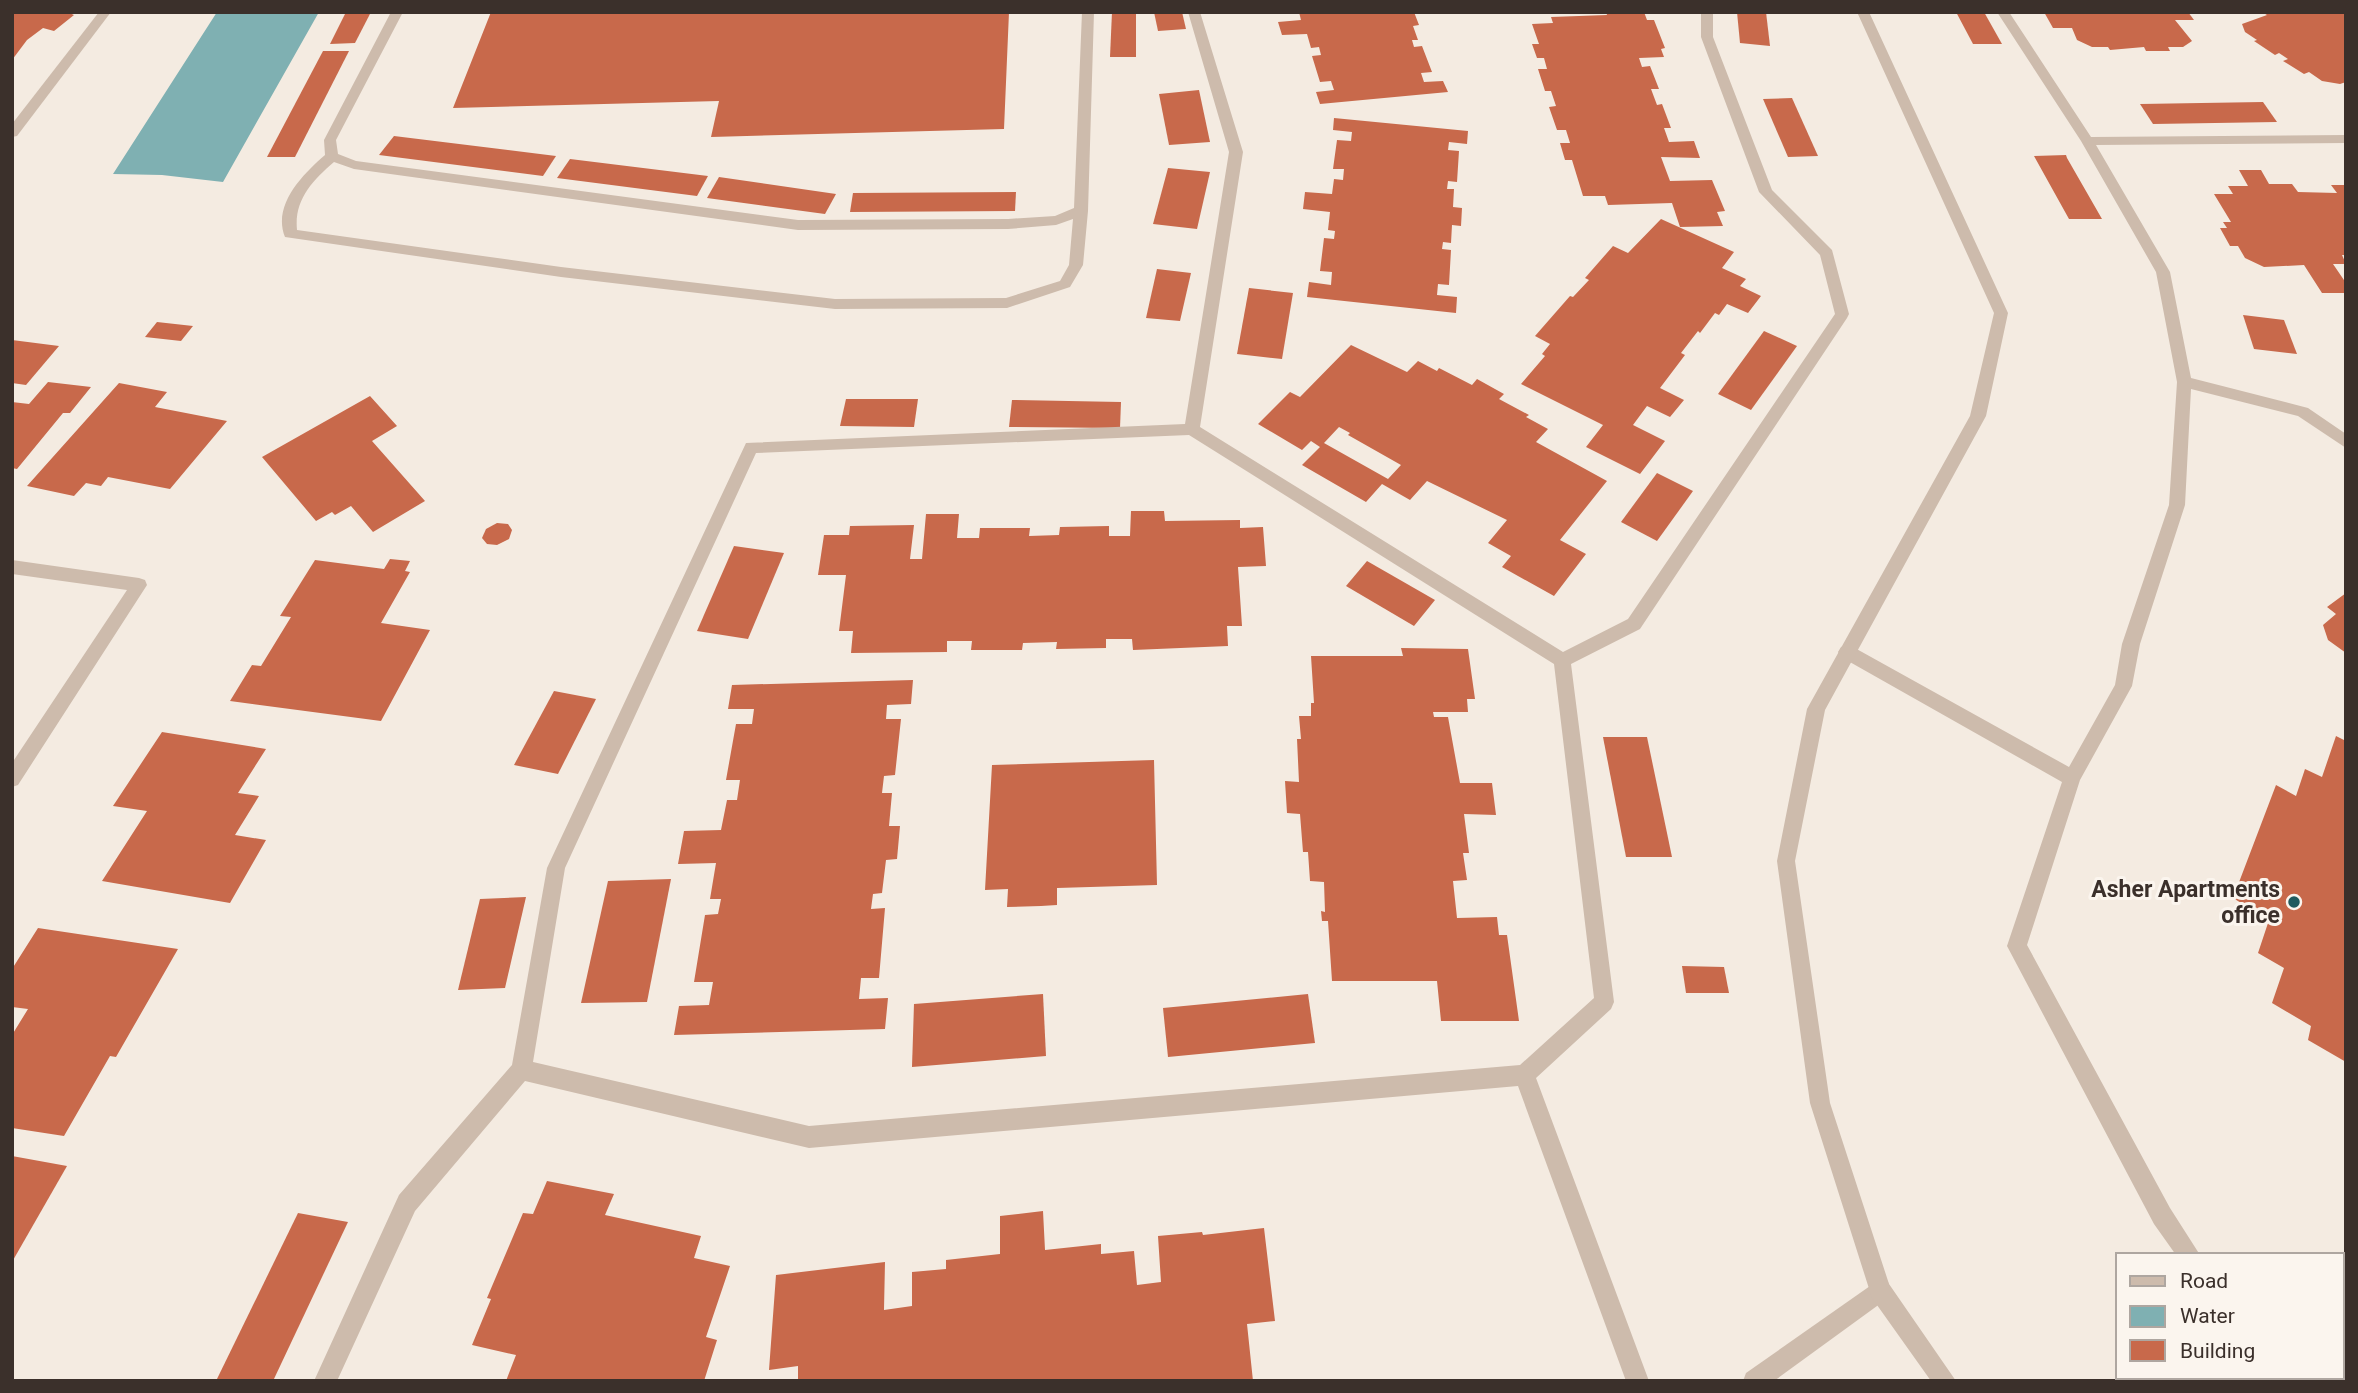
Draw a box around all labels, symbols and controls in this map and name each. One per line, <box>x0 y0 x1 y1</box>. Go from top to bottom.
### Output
place label: Asher Apartments office <box>2091 876 2280 929</box>
marker: Asher Apartments office <box>2286 894 2302 910</box>
legend <box>2116 1253 2344 1379</box>
text: Road <box>2180 1269 2228 1293</box>
text: Water <box>2180 1304 2235 1328</box>
text: Building <box>2180 1339 2255 1363</box>

